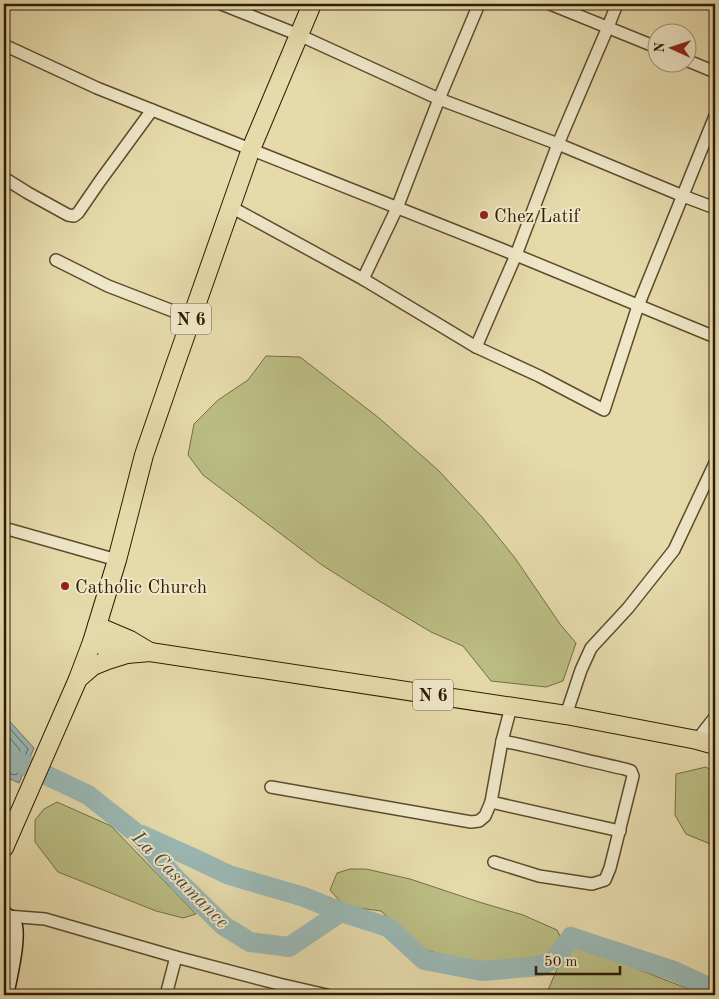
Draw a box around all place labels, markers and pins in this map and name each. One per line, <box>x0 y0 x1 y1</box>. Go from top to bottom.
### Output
place label: Chez Latif <box>494 208 580 227</box>
marker: Chez Latif <box>478 209 490 221</box>
place label: Catholic Church <box>75 579 207 598</box>
marker: Catholic Church <box>59 580 71 592</box>

